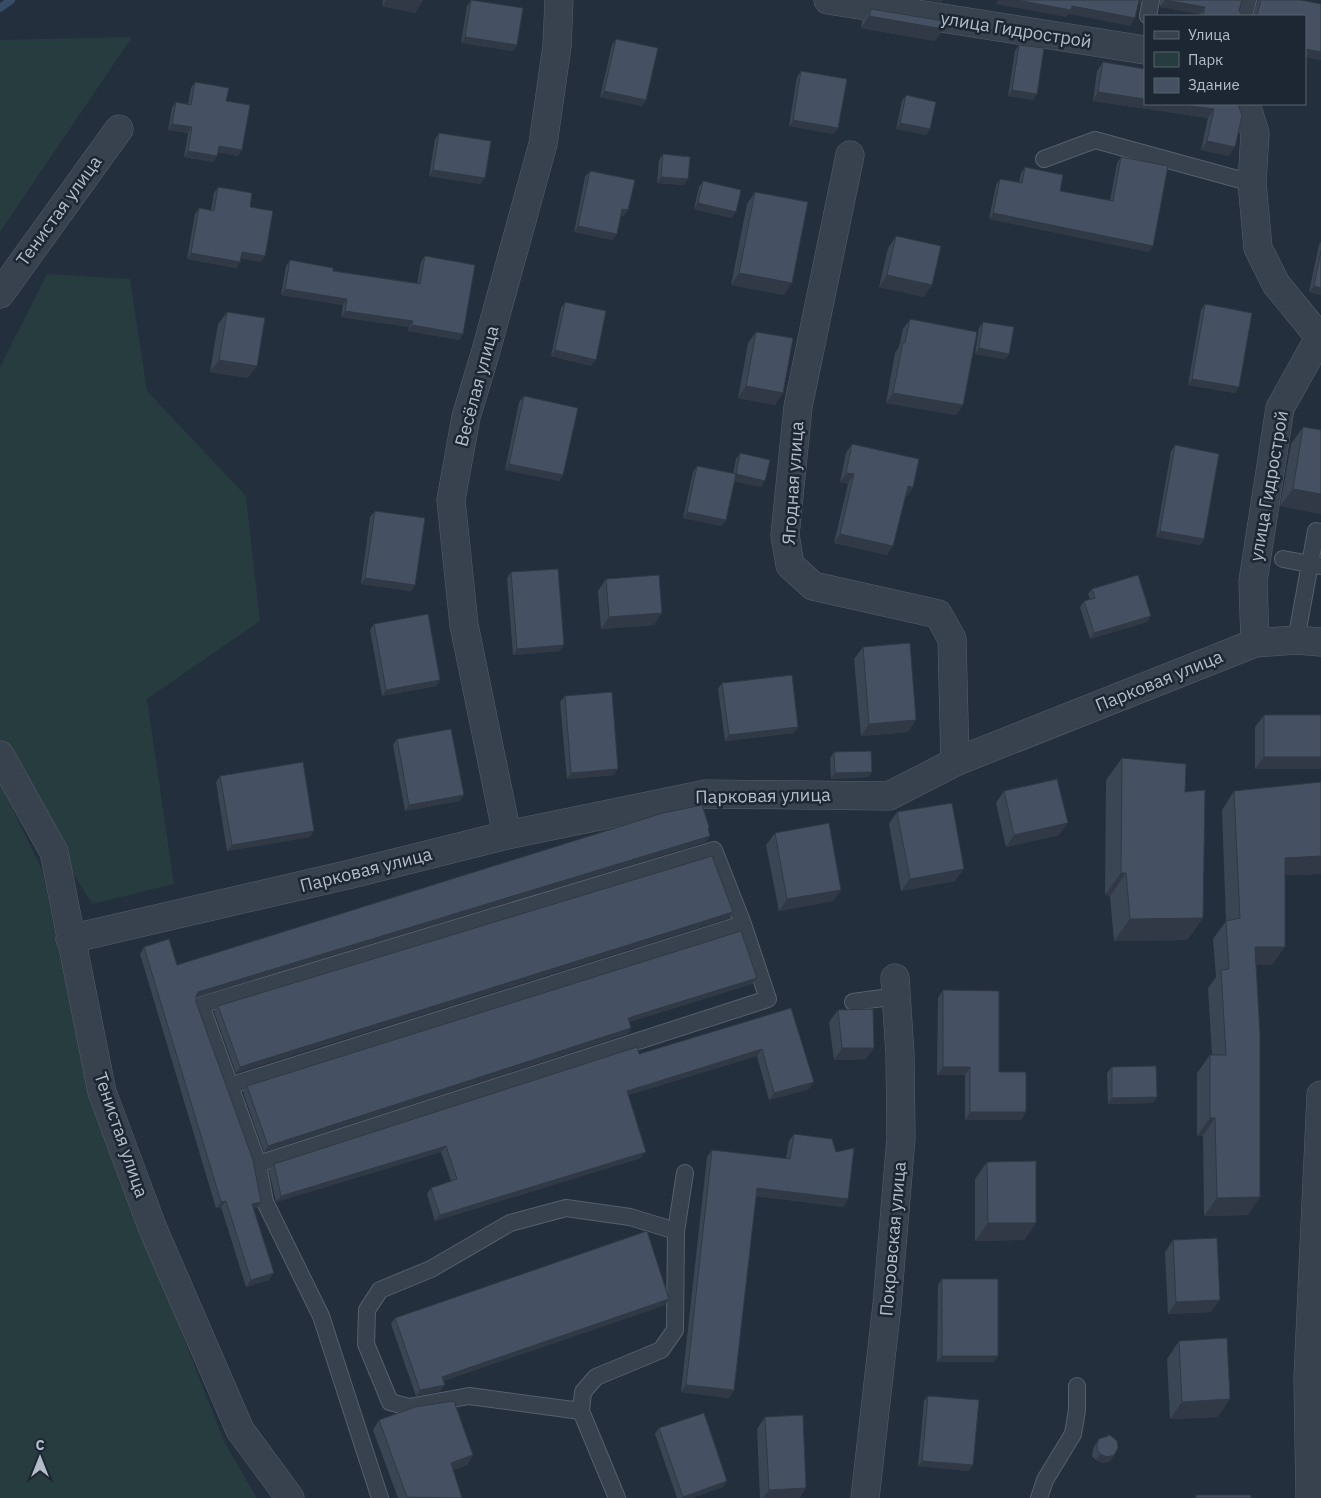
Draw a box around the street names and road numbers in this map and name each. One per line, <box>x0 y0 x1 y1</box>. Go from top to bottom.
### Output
street label: улица Гидрострой <box>939 6 1093 53</box>
street label: Тенистая улица <box>11 151 107 270</box>
street label: Весёлая улица <box>449 323 504 449</box>
street label: улица Гидрострой <box>1244 409 1293 563</box>
street label: Ягодная улица <box>777 420 808 545</box>
street label: Парковая улица <box>1092 644 1226 717</box>
street label: Парковая улица <box>695 783 831 808</box>
street label: Парковая улица <box>297 842 435 897</box>
street label: Тенистая улица <box>89 1069 154 1201</box>
street label: Покровская улица <box>874 1160 911 1317</box>

